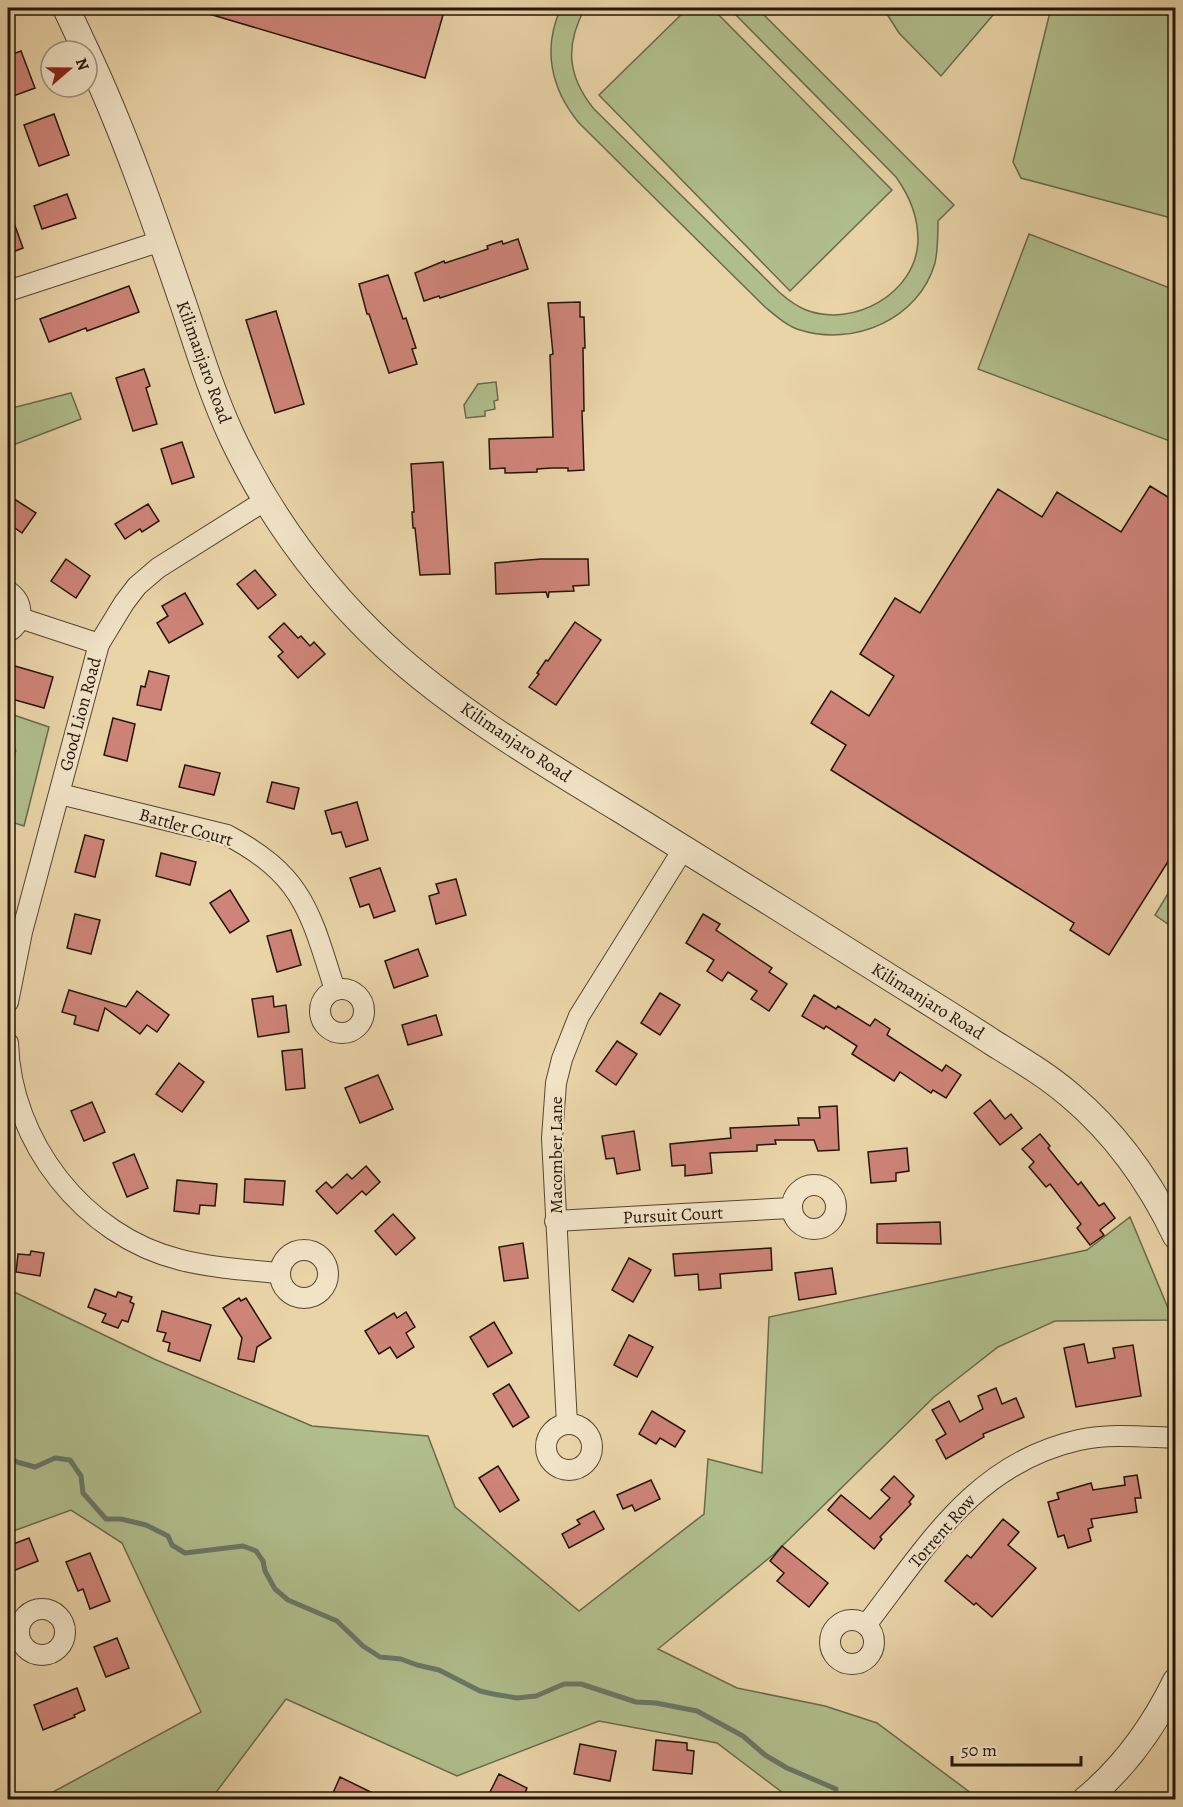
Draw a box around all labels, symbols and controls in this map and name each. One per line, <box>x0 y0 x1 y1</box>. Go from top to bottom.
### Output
north arrow <box>39 39 99 99</box>
text: N <box>70 55 95 74</box>
street label: Kilimanjaro Road <box>171 297 237 427</box>
street label: Good Lion Road <box>53 654 107 774</box>
street label: Kilimanjaro Road <box>456 696 576 788</box>
street label: Battler Court <box>136 802 236 852</box>
street label: Kilimanjaro Road <box>867 957 989 1045</box>
street label: Macomber Lane <box>544 1096 568 1214</box>
street label: Pursuit Court <box>622 1200 724 1230</box>
street label: Torrent Row <box>903 1489 981 1573</box>
scale bar <box>952 1729 1081 1767</box>
text: 50 m <box>961 1738 997 1762</box>

